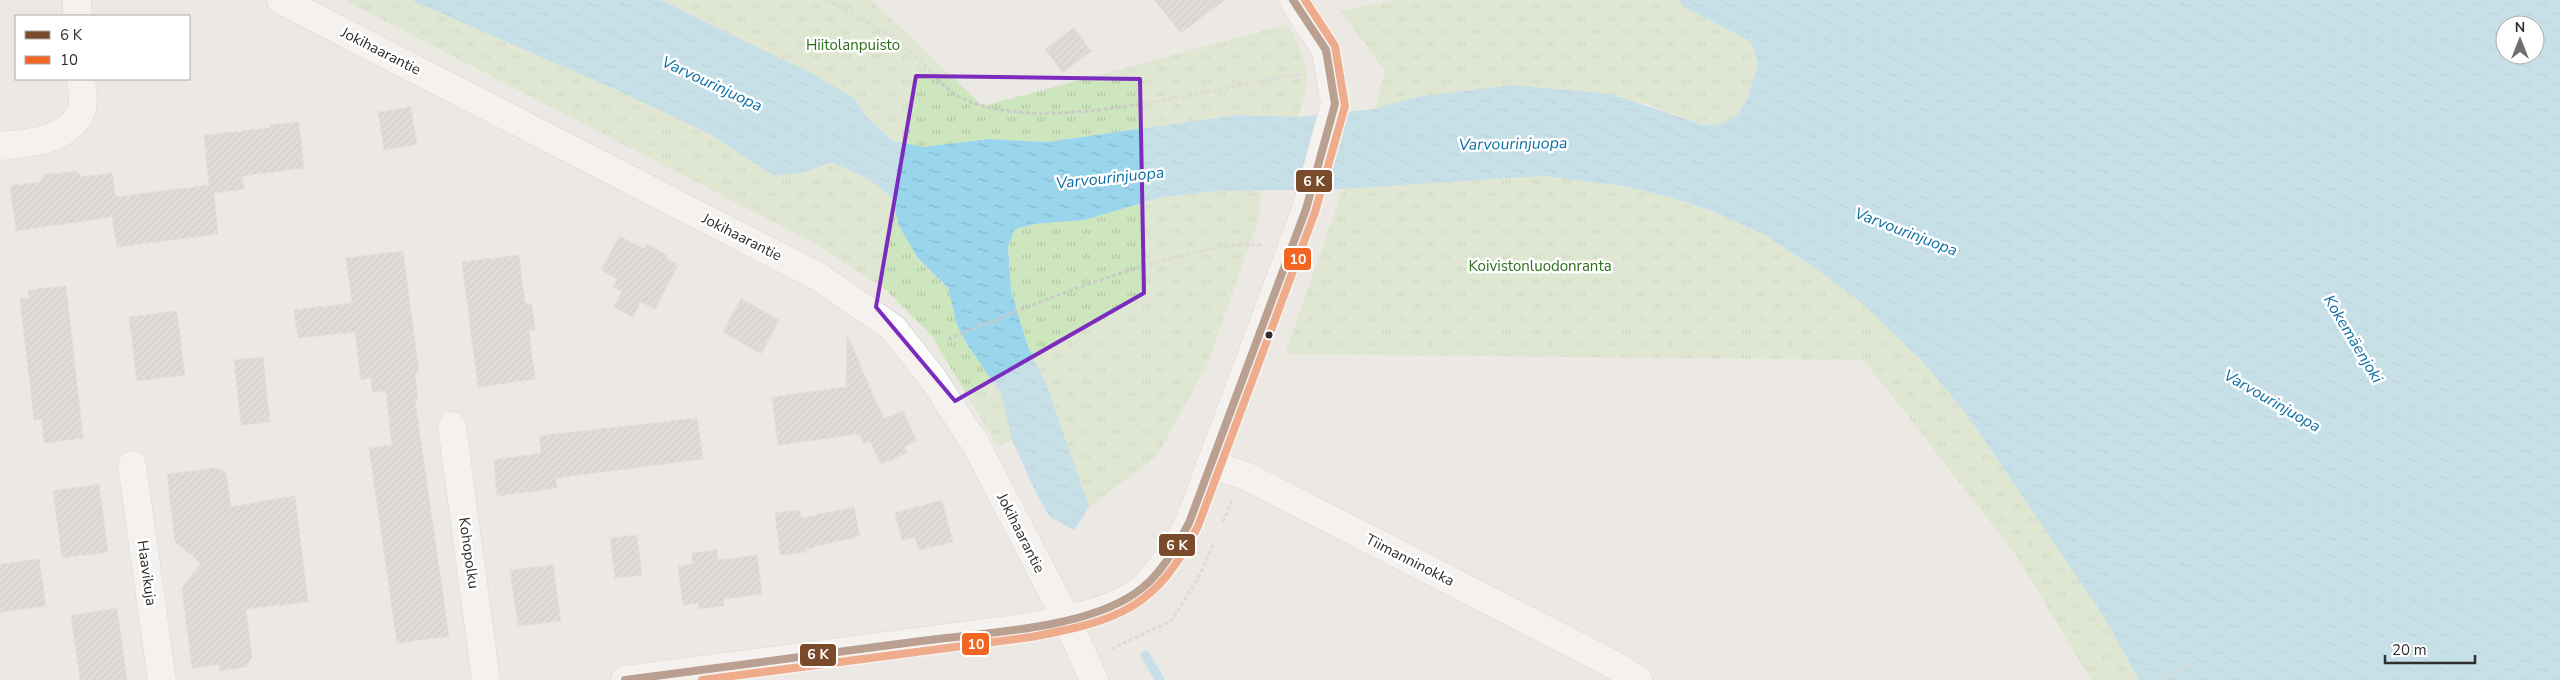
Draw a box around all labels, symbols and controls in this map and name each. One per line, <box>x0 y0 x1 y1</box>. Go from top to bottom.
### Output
legend <box>15 15 190 80</box>
north arrow <box>2495 15 2545 65</box>
text: N <box>2515 18 2525 37</box>
street label: Jokihaarantie <box>337 22 424 80</box>
text: 6 K <box>60 25 83 45</box>
park label: Hiitolanpuisto <box>806 35 900 55</box>
text: 10 <box>60 50 78 70</box>
water label: Varvourinjuopa <box>658 51 766 117</box>
water label: Varvourinjuopa <box>1458 132 1568 156</box>
water label: Varvourinjuopa <box>1055 161 1165 195</box>
line badge: 6 K <box>1295 169 1333 193</box>
text: 6 K <box>1303 172 1325 191</box>
water label: Varvourinjuopa <box>1851 202 1961 262</box>
street label: Jokihaarantie <box>698 208 785 266</box>
line badge: 10 <box>1283 247 1312 271</box>
text: 10 <box>1290 250 1306 269</box>
park label: Koivistonluodonranta <box>1468 256 1612 276</box>
water label: Kokemäenjoki <box>2318 291 2388 387</box>
unlabelled marker <box>1264 330 1274 340</box>
water label: Varvourinjuopa <box>2219 364 2325 438</box>
street label: Jokihaarantie <box>992 489 1050 576</box>
street label: Kohopolku <box>454 516 484 590</box>
street label: Tiimanninokka <box>1362 529 1458 591</box>
line badge: 6 K <box>1158 533 1196 557</box>
text: 6 K <box>1166 536 1188 555</box>
street label: Haavikuja <box>133 539 161 607</box>
line badge: 10 <box>961 632 990 656</box>
scale bar <box>2385 632 2475 664</box>
text: 10 <box>968 635 984 654</box>
text: 20 m <box>2392 640 2427 660</box>
line badge: 6 K <box>799 643 837 667</box>
text: 6 K <box>807 645 829 664</box>

